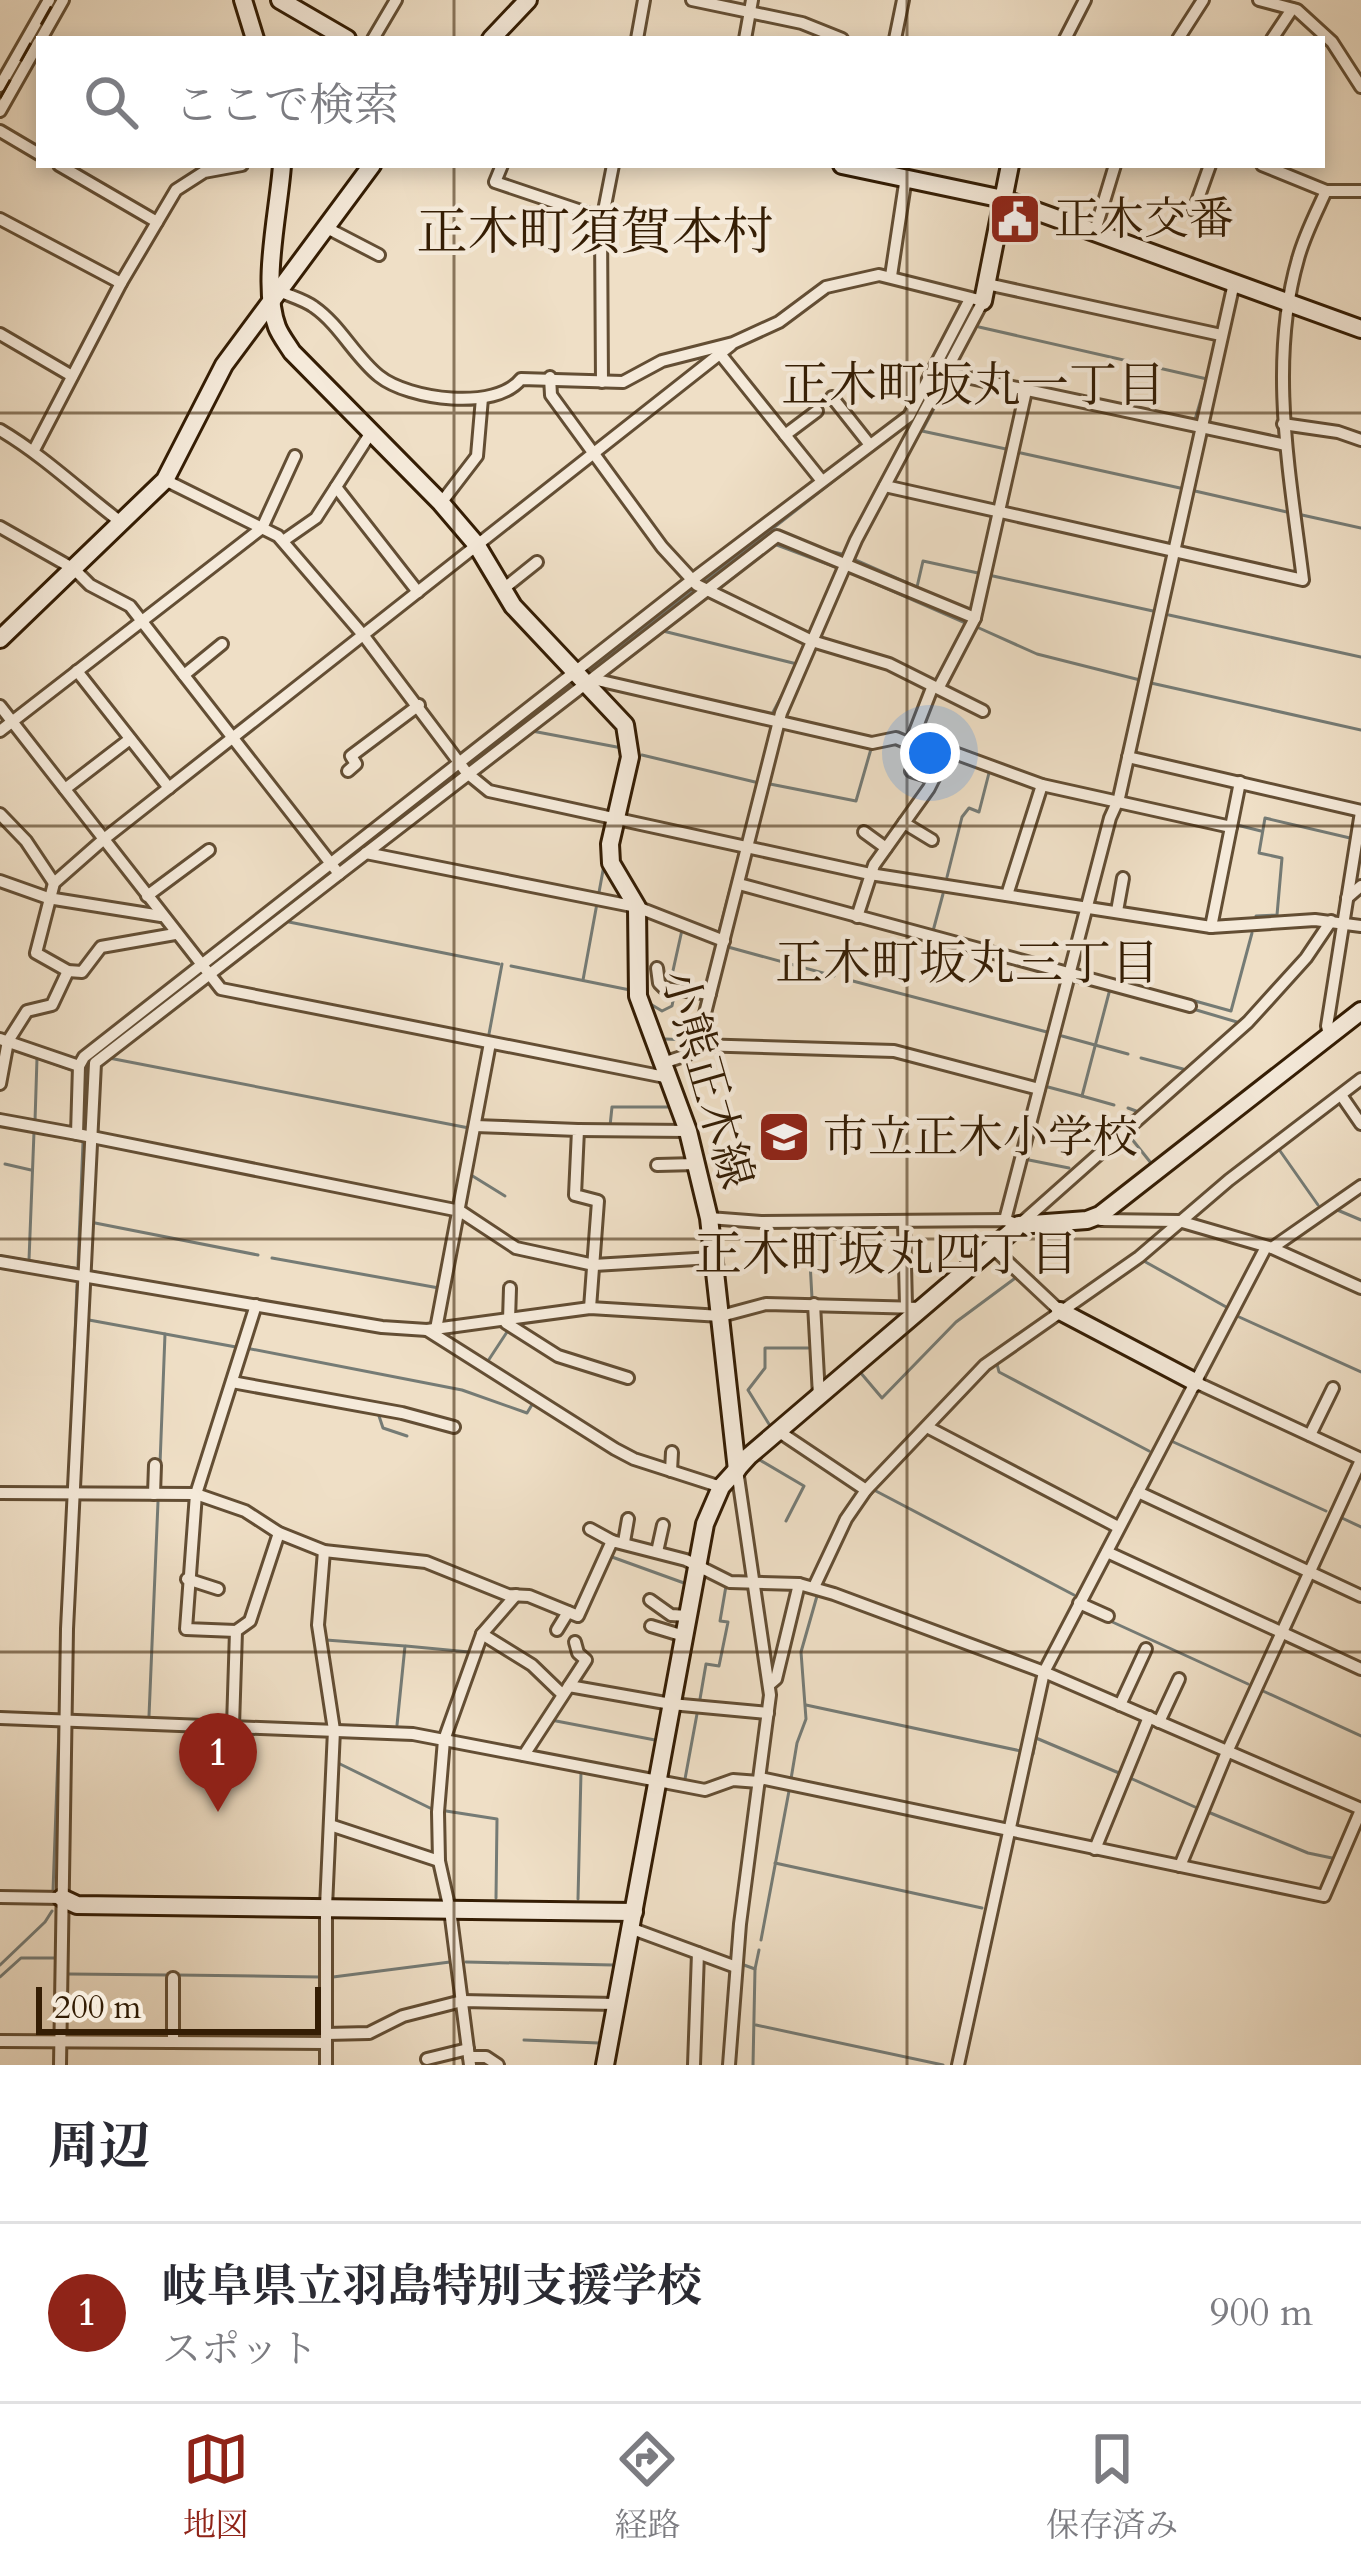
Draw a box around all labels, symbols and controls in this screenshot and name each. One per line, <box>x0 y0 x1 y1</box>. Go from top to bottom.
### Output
search box <box>36 36 1325 168</box>
icon: search <box>78 69 144 135</box>
text: ここで検索 <box>174 75 399 136</box>
place label: 正木交番 <box>1054 189 1234 250</box>
public building icon: 正木交番 <box>987 191 1043 247</box>
district label: 正木町須賀本村 <box>416 198 774 268</box>
district label: 正木町坂丸一丁目 <box>781 353 1165 418</box>
your location <box>900 723 960 783</box>
district label: 正木町坂丸三丁目 <box>775 931 1159 996</box>
street label: 小熊正木線 <box>647 962 767 1196</box>
place label: 市立正木小学校 <box>823 1107 1138 1168</box>
school or university icon: 市立正木小学校 <box>756 1109 812 1165</box>
district label: 正木町坂丸四丁目 <box>694 1222 1078 1287</box>
pin: 1 <box>179 1713 257 1812</box>
scale bar <box>36 1981 321 2034</box>
text: 200 m <box>54 1985 141 2030</box>
text: 周辺 <box>48 2112 150 2182</box>
text: 岐阜県立羽島特別支援学校 <box>162 2256 702 2317</box>
text: 1 <box>77 2286 97 2339</box>
text: 900 m <box>1210 2286 1313 2339</box>
text: スポット <box>162 2323 318 2376</box>
tab: 地図 <box>183 2426 249 2548</box>
tab: 経路 <box>614 2426 680 2548</box>
tab: 保存済み <box>1046 2426 1178 2548</box>

